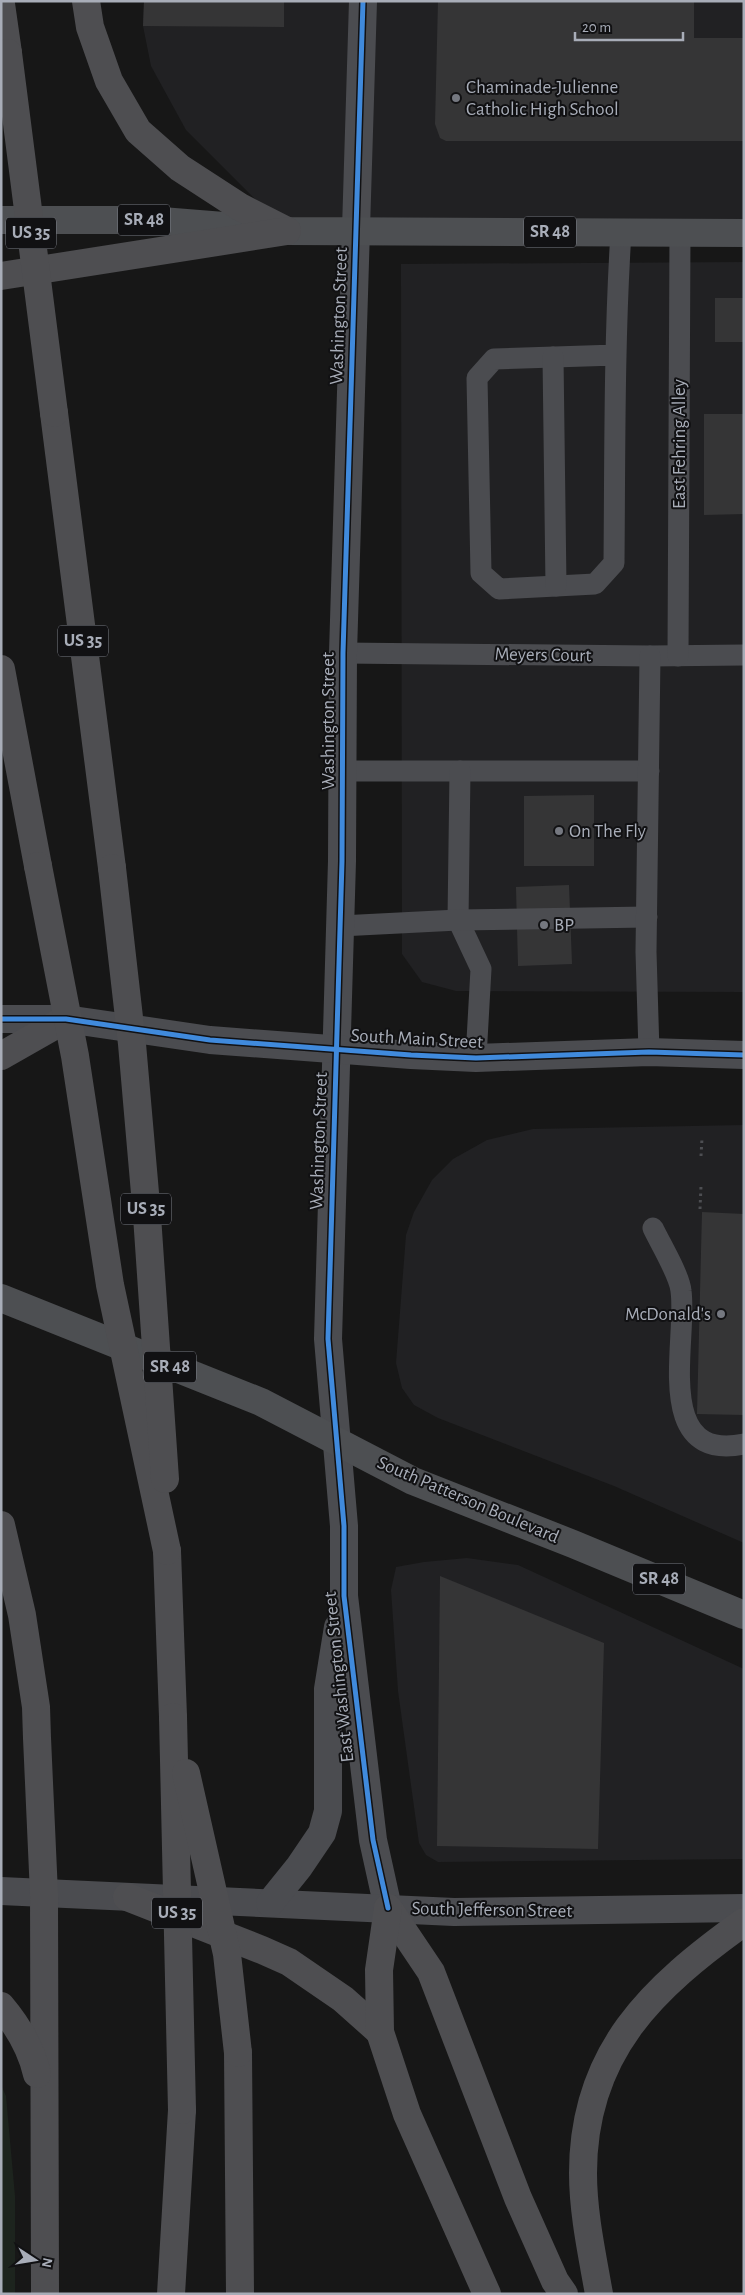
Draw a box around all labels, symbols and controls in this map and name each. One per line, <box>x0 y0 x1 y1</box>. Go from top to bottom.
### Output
scale bar <box>575 10 682 42</box>
text: 20 m <box>582 20 611 35</box>
place label: Chaminade-Julienne Catholic High School <box>466 78 619 119</box>
marker: Chaminade-Julienne Catholic High School <box>450 92 462 104</box>
road number: SR 48 <box>118 204 170 236</box>
road number: SR 48 <box>524 216 576 248</box>
road number: US 35 <box>6 218 56 248</box>
street label: Washington Street <box>327 247 351 385</box>
street label: East Fehring Alley <box>670 379 689 509</box>
road number: US 35 <box>58 626 108 656</box>
street label: Meyers Court <box>494 645 592 665</box>
street label: Washington Street <box>319 652 338 790</box>
place label: On The Fly <box>569 822 646 841</box>
marker: On The Fly <box>553 825 565 837</box>
place label: BP <box>554 916 574 935</box>
marker: BP <box>538 919 550 931</box>
street label: South Main Street <box>350 1026 484 1052</box>
street label: Washington Street <box>307 1072 331 1210</box>
road number: US 35 <box>121 1194 171 1224</box>
place label: McDonald's <box>625 1305 711 1324</box>
marker: McDonald's <box>715 1308 727 1320</box>
road number: SR 48 <box>144 1351 196 1382</box>
street label: South Patterson Boulevard <box>374 1453 562 1547</box>
road number: SR 48 <box>633 1564 685 1595</box>
street label: East Washington Street <box>321 1591 357 1763</box>
road number: US 35 <box>152 1898 202 1929</box>
street label: South Jefferson Street <box>411 1899 573 1921</box>
north arrow <box>10 2235 60 2285</box>
text: N <box>39 2256 55 2269</box>

